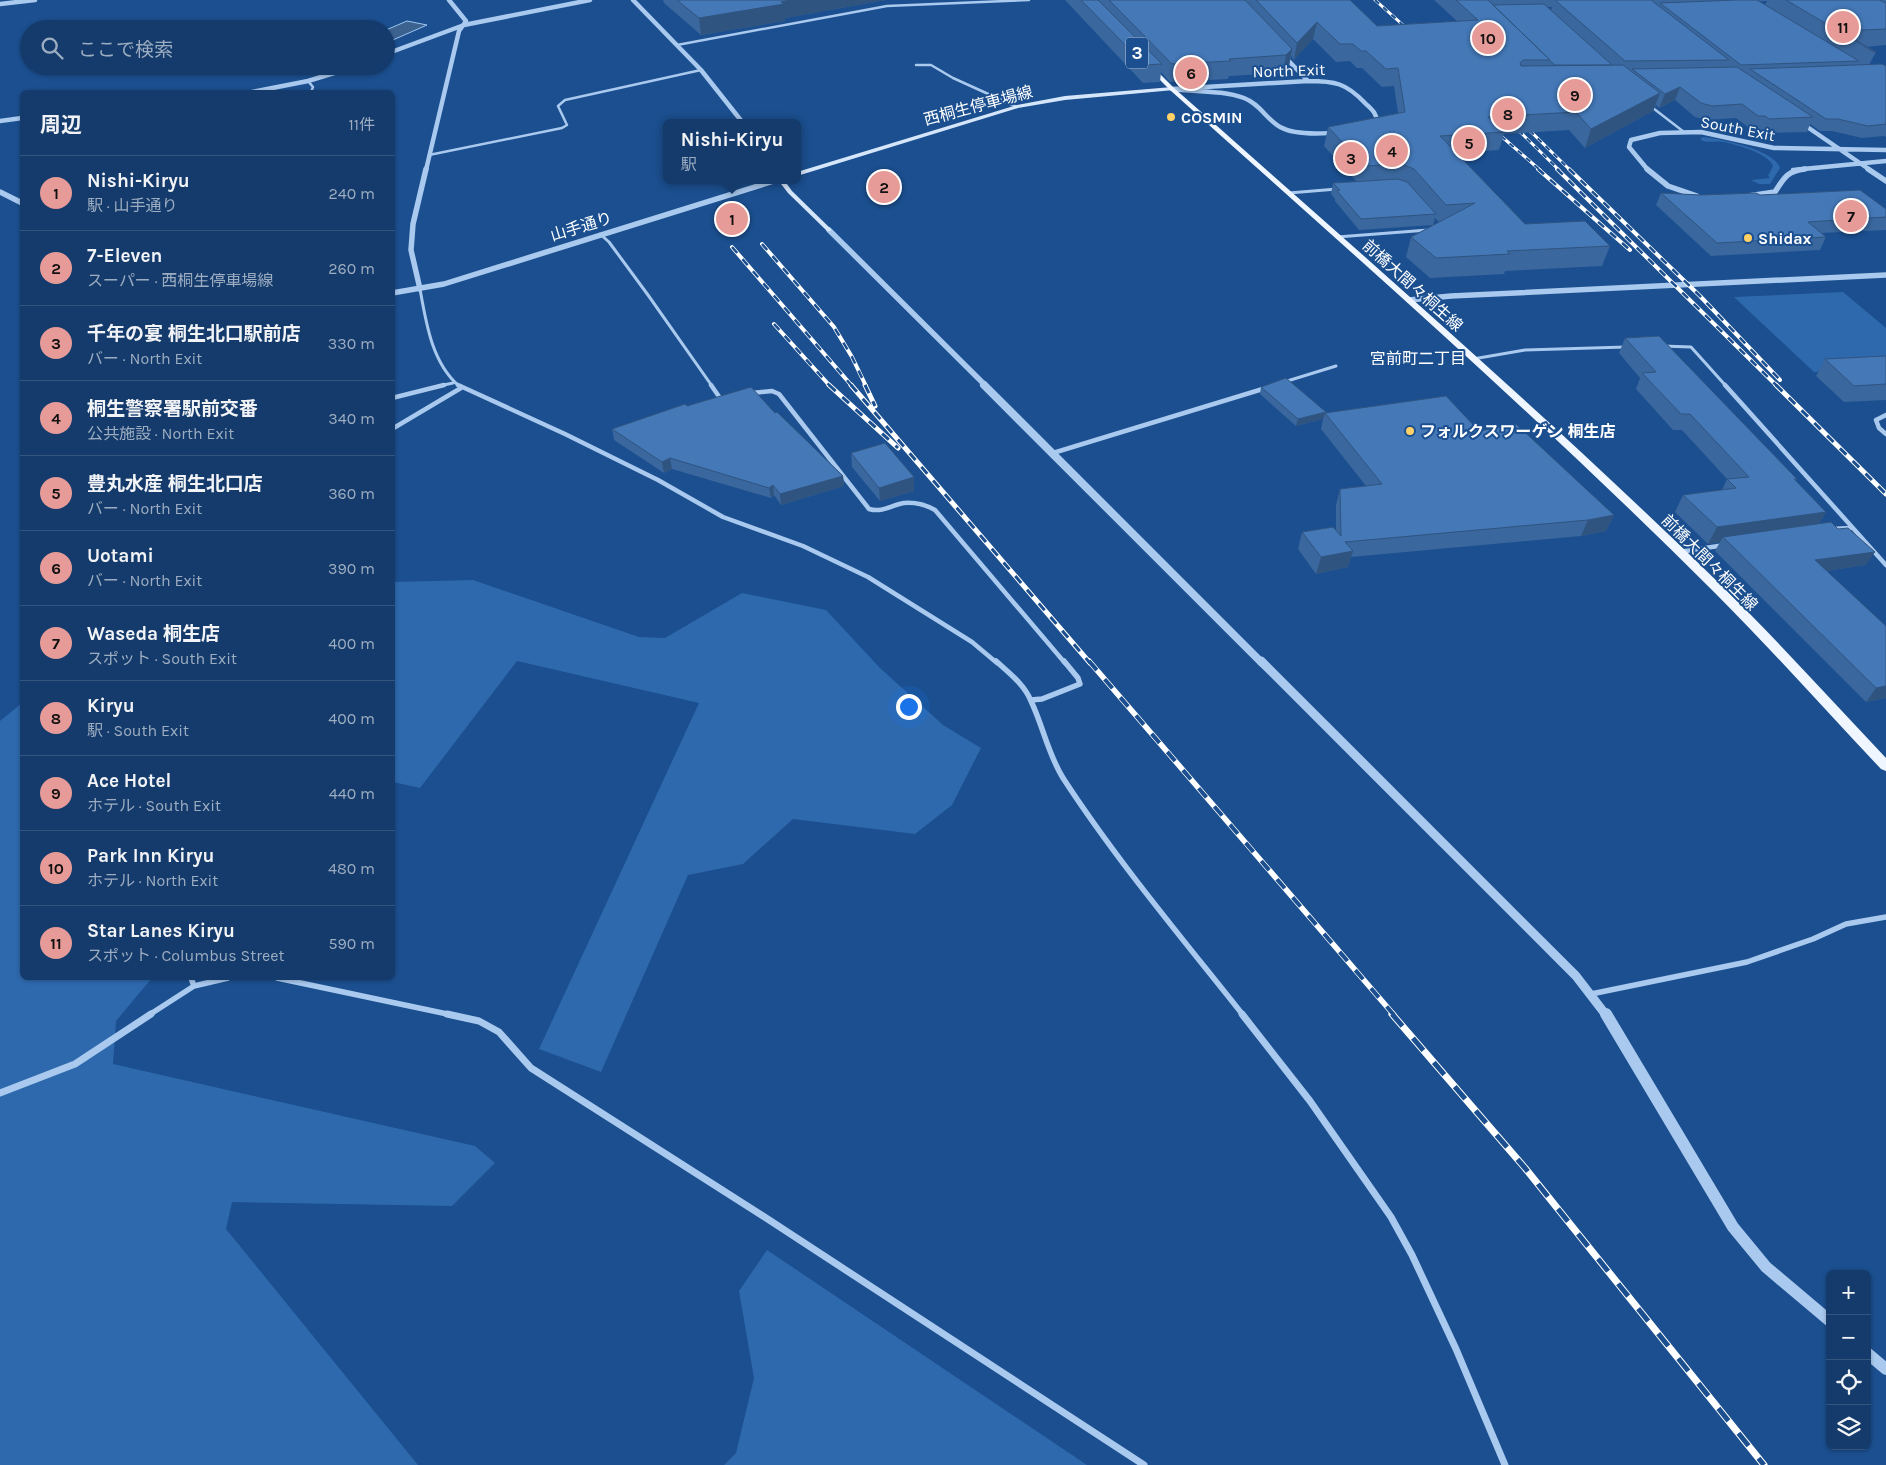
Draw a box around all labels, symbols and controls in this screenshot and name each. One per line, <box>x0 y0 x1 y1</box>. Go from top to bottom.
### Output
pin: 11 <box>1827 8 1859 46</box>
pin: 10 <box>1472 19 1504 57</box>
search box <box>20 20 395 75</box>
icon: search <box>38 34 66 62</box>
road number: 3 <box>1126 38 1148 68</box>
text: ここで検索 <box>78 39 173 61</box>
pin: 6 <box>1175 54 1207 92</box>
street label: North Exit <box>1252 60 1326 81</box>
pin: 9 <box>1559 76 1591 114</box>
street label: 西桐生停車場線 <box>922 82 1035 129</box>
pin: 8 <box>1492 95 1524 133</box>
place label: COSMIN <box>1181 108 1243 127</box>
marker: COSMIN <box>1165 111 1177 123</box>
street label: South Exit <box>1699 112 1777 145</box>
text: 周辺 <box>40 113 82 137</box>
text: 11件 <box>348 115 375 134</box>
popup <box>663 119 801 184</box>
pin: 5 <box>1453 124 1485 162</box>
text: Nishi-Kiryu <box>681 129 783 151</box>
pin: 4 <box>1376 132 1408 170</box>
pin: 3 <box>1335 139 1367 177</box>
text: 駅 <box>681 155 697 174</box>
pin: 2 <box>868 168 900 206</box>
text: Nishi-Kiryu <box>87 170 190 192</box>
text: 1 <box>53 184 59 203</box>
text: 240 m <box>329 184 375 203</box>
text: 駅 · 山手通り <box>87 196 177 215</box>
pin: 7 <box>1835 197 1867 235</box>
pin: 1 <box>716 200 748 238</box>
street label: 山手通り <box>548 208 615 245</box>
place label: Shidax <box>1758 229 1812 248</box>
marker: Shidax <box>1742 232 1754 244</box>
street label: 前橋大間々桐生線 <box>1359 235 1467 335</box>
text: 7-Eleven <box>87 245 162 267</box>
text: 2 <box>51 259 61 278</box>
text: 260 m <box>328 259 375 278</box>
text: スーパー · 西桐生停車場線 <box>87 271 273 290</box>
text: 千年の宴 桐生北口駅前店 <box>87 323 301 345</box>
text: 3 <box>51 334 61 353</box>
text: 330 m <box>328 334 375 353</box>
text: バー · North Exit <box>87 349 202 368</box>
district label: 宮前町二丁目 <box>1370 349 1466 368</box>
text: 桐生警察署駅前交番 <box>87 398 258 420</box>
text: 4 <box>51 409 61 428</box>
text: 340 m <box>328 409 375 428</box>
place label: フォルクスワーゲン 桐生店 <box>1420 422 1616 441</box>
text: 公共施設 · North Exit <box>87 424 234 443</box>
marker: フォルクスワーゲン 桐生店 <box>1404 425 1416 437</box>
text: 豊丸水産 桐生北口店 <box>87 473 263 495</box>
text: 5 <box>51 484 61 503</box>
text: 360 m <box>328 484 375 503</box>
text: バー · North Exit <box>87 499 202 518</box>
street label: 前橋大間々桐生線 <box>1658 510 1762 614</box>
text: Uotami <box>87 545 154 567</box>
text: 6 <box>51 559 61 578</box>
text: 390 m <box>328 559 375 578</box>
text: バー · North Exit <box>87 571 202 590</box>
text: Waseda 桐生店 <box>87 623 220 645</box>
text: 7 <box>52 634 60 653</box>
text: 400 m <box>328 634 375 653</box>
text: スポット · South Exit <box>87 649 237 668</box>
your location <box>896 694 922 720</box>
text: Kiryu <box>87 695 135 717</box>
text: 8 <box>51 709 61 728</box>
text: 400 m <box>328 709 375 728</box>
text: 駅 · South Exit <box>87 721 189 740</box>
text: Ace Hotel <box>87 770 171 792</box>
text: 9 <box>51 784 61 803</box>
text: 440 m <box>329 784 375 803</box>
text: ホテル · South Exit <box>87 796 221 815</box>
text: Park Inn Kiryu <box>87 845 215 867</box>
text: 10 <box>48 859 64 878</box>
text: 480 m <box>328 859 375 878</box>
text: ホテル · North Exit <box>87 871 218 890</box>
text: Star Lanes Kiryu <box>87 920 235 942</box>
text: 11 <box>50 934 62 953</box>
text: 590 m <box>328 934 375 953</box>
text: スポット · Columbus Street <box>87 946 284 965</box>
map controls <box>1826 1270 1871 1450</box>
button: + <box>1826 1270 1871 1315</box>
button: − <box>1826 1315 1871 1360</box>
button: locate <box>1826 1360 1871 1405</box>
button: layers <box>1826 1405 1871 1450</box>

